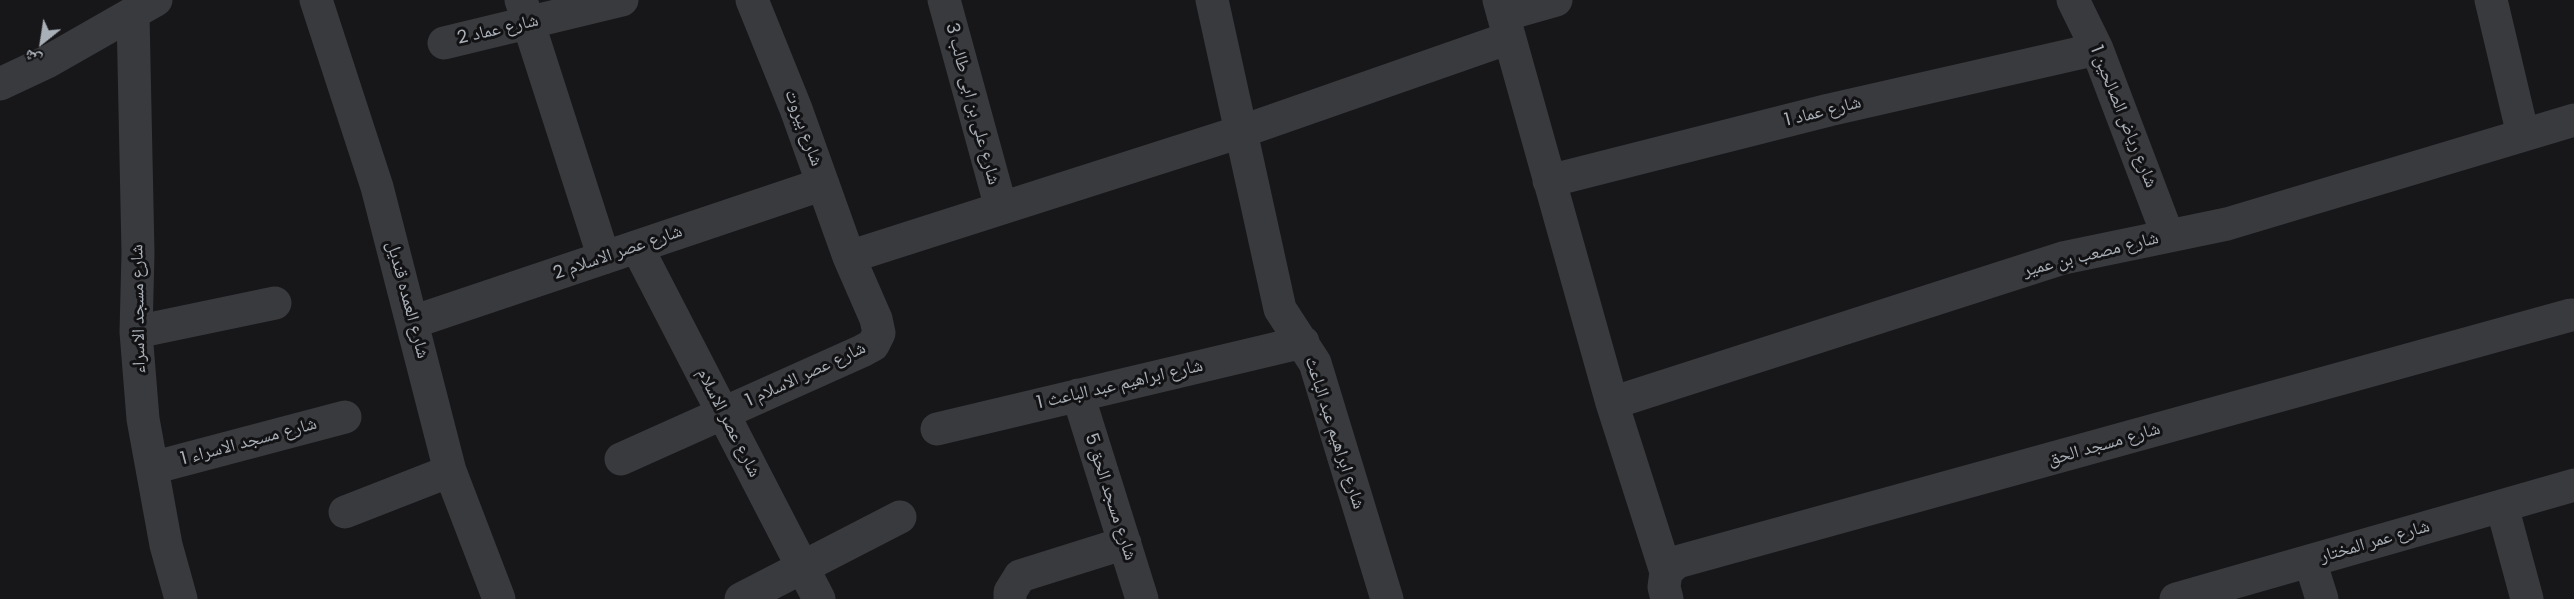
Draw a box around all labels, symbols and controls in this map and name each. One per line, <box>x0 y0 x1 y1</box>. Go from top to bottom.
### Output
street label: شارع عماد 2 <box>455 10 541 50</box>
north arrow <box>12 12 72 72</box>
street label: شارع على بن ابى طالب 3 <box>940 21 1004 187</box>
street label: شارع رياض الصالحين 1 <box>2085 43 2161 191</box>
text: ش <box>20 44 46 72</box>
street label: شارع بيروت <box>779 87 827 169</box>
street label: شارع عماد 1 <box>1782 92 1864 132</box>
street label: شارع عصر الاسلام 2 <box>551 221 685 285</box>
street label: شارع مصعب بن عمير <box>2021 228 2161 282</box>
street label: شارع العمده قنديل <box>381 239 433 361</box>
street label: شارع مسجد الاسراء <box>127 244 151 374</box>
street label: شارع عصر الاسلام 1 <box>743 338 869 412</box>
street label: شارع ابراهيم عبد الباعث <box>1299 354 1369 512</box>
street label: شارع ابراهيم عبد الباعث 1 <box>1035 355 1205 415</box>
street label: شارع عصر الاسلام <box>691 365 765 481</box>
street label: شارع مسجد الاسراء 1 <box>179 413 319 471</box>
street label: شارع مسجد الحق <box>2045 419 2163 471</box>
street label: شارع مسجد الحق 5 <box>1079 431 1141 563</box>
street label: شارع عمر المختار <box>2318 516 2432 568</box>

